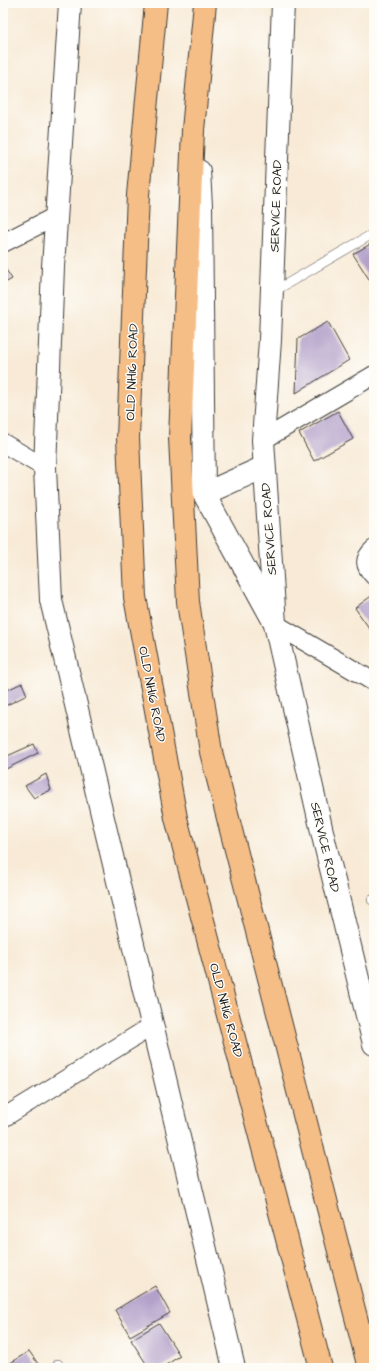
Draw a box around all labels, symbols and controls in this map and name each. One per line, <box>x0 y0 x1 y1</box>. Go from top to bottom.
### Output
street label: SERVICE ROAD <box>265 159 287 252</box>
street label: OLD NH16 ROAD <box>121 323 143 421</box>
street label: SERVICE ROAD <box>257 482 281 576</box>
street label: OLD NH16 ROAD <box>134 645 170 744</box>
street label: SERVICE ROAD <box>306 800 344 895</box>
street label: OLD NH16 ROAD <box>205 961 247 1060</box>

